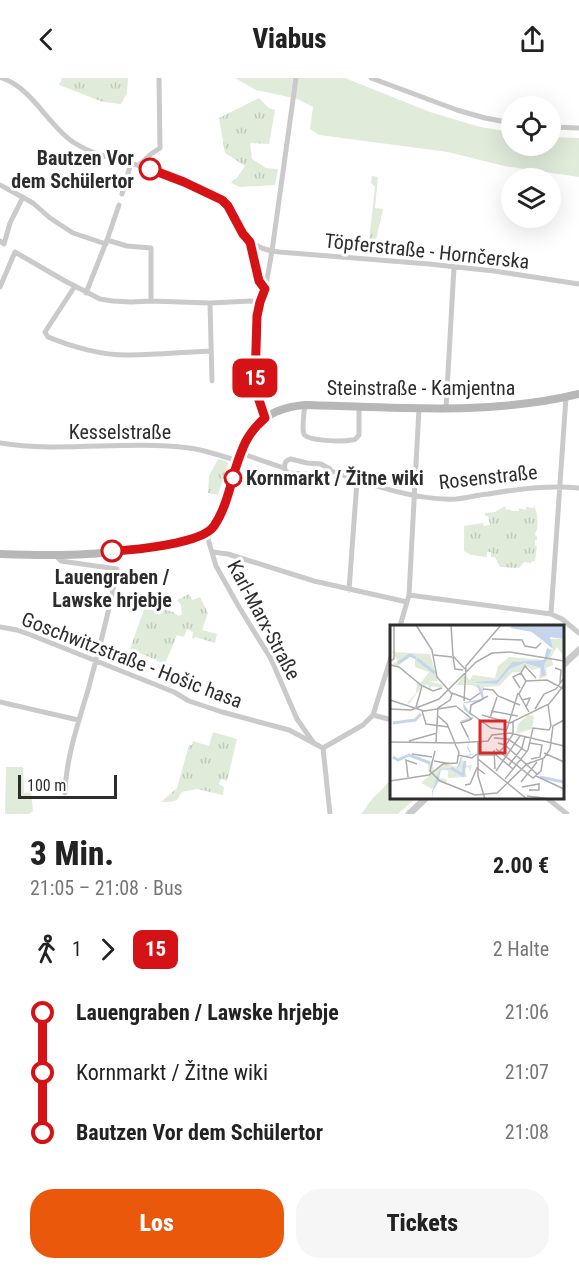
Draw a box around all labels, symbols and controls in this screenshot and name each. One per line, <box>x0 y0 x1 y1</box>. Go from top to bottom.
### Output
icon: back <box>30 23 63 56</box>
text: Viabus <box>252 23 327 55</box>
icon: share <box>516 23 549 56</box>
map controls <box>501 96 561 228</box>
button: locate <box>501 96 561 156</box>
place label: Bautzen Vor dem Schülertor <box>11 146 134 193</box>
marker: Bautzen Vor dem Schülertor <box>139 158 161 180</box>
button: layers <box>501 168 561 228</box>
street label: Töpferstraße - Hornčerska <box>323 228 531 274</box>
line badge: 15 <box>228 358 282 398</box>
text: 15 <box>244 366 266 390</box>
street label: Steinstraße - Kamjentna <box>327 376 515 400</box>
street label: Kesselstraße <box>69 420 171 444</box>
street label: Rosenstraße <box>438 460 538 494</box>
place label: Kornmarkt / Žitne wiki <box>246 466 424 490</box>
marker: Kornmarkt / Žitne wiki <box>224 469 242 487</box>
marker: Lauengraben / Lawske hrjebje <box>101 540 123 562</box>
street label: Karl-Marx-Straße <box>222 556 306 684</box>
place label: Lauengraben / Lawske hrjebje <box>52 565 172 612</box>
street label: Goschwitzstraße - Hošic hasa <box>18 607 246 713</box>
inset map <box>390 625 564 799</box>
scale bar <box>18 772 117 800</box>
text: 100 m <box>27 776 66 795</box>
text: 3 Min. <box>30 834 114 873</box>
text: 2.00 € <box>493 853 549 878</box>
text: 21:05 – 21:08 · Bus <box>30 876 183 900</box>
icon: walk <box>30 933 63 966</box>
icon: forward <box>91 933 124 966</box>
text: 1 <box>72 937 82 961</box>
text: 15 <box>145 937 166 961</box>
text: 2 Halte <box>493 937 549 961</box>
text: Lauengraben / Lawske hrjebje <box>76 1000 339 1025</box>
text: 21:06 <box>505 1000 549 1024</box>
text: Kornmarkt / Žitne wiki <box>76 1060 268 1085</box>
text: 21:07 <box>505 1060 549 1084</box>
text: Bautzen Vor dem Schülertor <box>76 1120 323 1145</box>
text: 21:08 <box>505 1120 549 1144</box>
button: Los <box>30 1189 284 1258</box>
button: Tickets <box>296 1189 549 1258</box>

